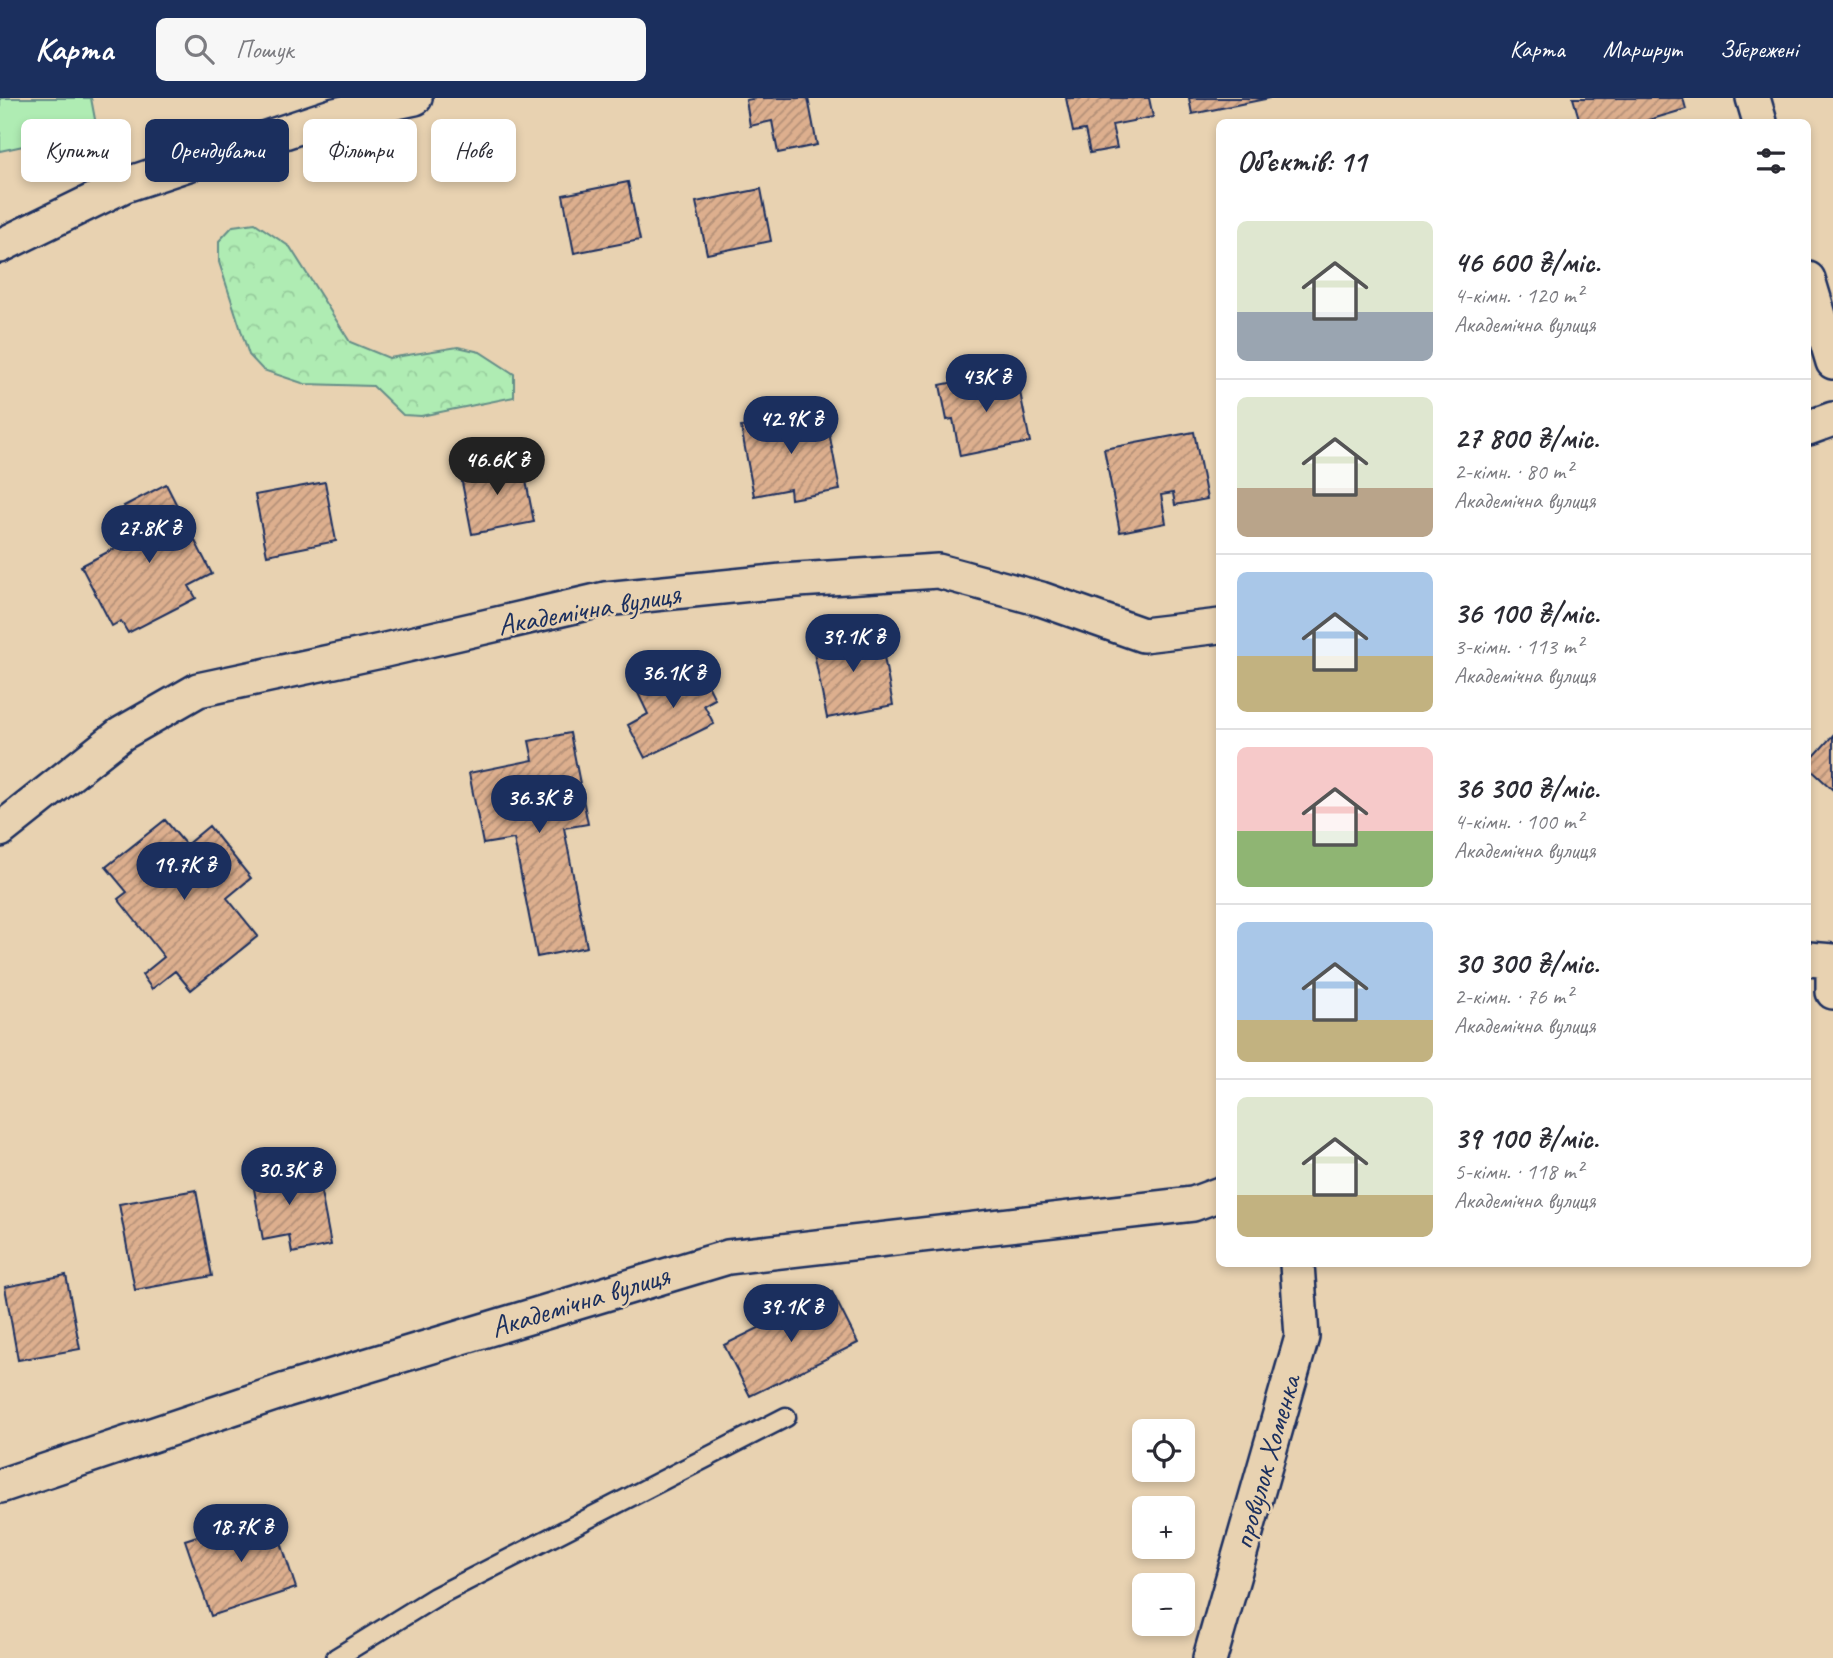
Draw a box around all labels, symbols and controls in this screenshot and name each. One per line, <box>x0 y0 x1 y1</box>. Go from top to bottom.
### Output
search box <box>156 18 646 81</box>
text: Карта <box>35 28 114 70</box>
icon: search <box>180 30 218 68</box>
text: Пошук <box>236 33 294 66</box>
text: Карта <box>1510 34 1565 64</box>
text: Маршрут <box>1603 34 1682 64</box>
text: Збережені <box>1720 34 1798 64</box>
chip: Купити <box>21 119 131 182</box>
chip: Орендувати <box>145 119 289 182</box>
chip: Фільтри <box>303 119 417 182</box>
chip: Нове <box>431 119 516 182</box>
text: Об’єктів: 11 <box>1237 142 1366 180</box>
icon: filters <box>1752 142 1790 180</box>
text: 46 600 ₴/міс. <box>1454 243 1600 281</box>
icon: home <box>1293 249 1377 333</box>
text: 4-кімн. · 120 m² <box>1454 281 1583 310</box>
text: Академічна вулиця <box>1454 310 1596 339</box>
pin: 43K ₴ <box>937 354 1035 414</box>
text: 43K ₴ <box>962 362 1010 391</box>
pin: 42.9K ₴ <box>726 396 856 456</box>
text: 42.9K ₴ <box>759 404 823 433</box>
text: 27 800 ₴/міс. <box>1454 419 1599 457</box>
icon: home <box>1293 425 1377 509</box>
pin: 46.6K ₴ <box>432 438 562 497</box>
text: 46.6K ₴ <box>465 445 529 474</box>
text: 2-кімн. · 80 m² <box>1454 457 1572 486</box>
text: Академічна вулиця <box>1454 486 1596 515</box>
pin: 27.8K ₴ <box>84 505 214 565</box>
text: 27.8K ₴ <box>117 513 181 542</box>
street label: Академічна вулиця <box>495 574 684 644</box>
text: 36 100 ₴/міс. <box>1454 594 1599 632</box>
icon: home <box>1293 600 1377 684</box>
pin: 39.1K ₴ <box>788 614 918 674</box>
text: 39.1K ₴ <box>821 622 885 651</box>
text: 3-кімн. · 113 m² <box>1454 632 1583 661</box>
pin: 36.1K ₴ <box>608 650 738 710</box>
text: 36.1K ₴ <box>641 658 705 687</box>
text: Академічна вулиця <box>1454 661 1596 690</box>
text: 36 300 ₴/міс. <box>1454 769 1599 807</box>
icon: home <box>1293 775 1377 859</box>
pin: 36.3K ₴ <box>474 776 604 835</box>
text: 36.3K ₴ <box>507 783 571 812</box>
text: 4-кімн. · 100 m² <box>1454 807 1583 836</box>
text: Академічна вулиця <box>1454 836 1596 865</box>
pin: 19.7K ₴ <box>119 842 249 902</box>
text: 19.7K ₴ <box>152 850 216 879</box>
text: 30 300 ₴/міс. <box>1454 944 1599 982</box>
icon: home <box>1293 950 1377 1034</box>
text: 2-кімн. · 76 m² <box>1454 982 1572 1011</box>
text: Академічна вулиця <box>1454 1011 1596 1040</box>
text: 39 100 ₴/міс. <box>1454 1119 1598 1157</box>
icon: home <box>1293 1125 1377 1209</box>
pin: 30.3K ₴ <box>224 1148 354 1207</box>
text: 30.3K ₴ <box>257 1155 321 1184</box>
text: 5-кімн. · 118 m² <box>1454 1157 1583 1186</box>
text: Академічна вулиця <box>1454 1186 1596 1215</box>
street label: Академічна вулиця <box>486 1255 675 1346</box>
pin: 39.1K ₴ <box>726 1284 856 1344</box>
text: 39.1K ₴ <box>759 1292 823 1321</box>
street label: провулок Хоменка <box>1223 1368 1310 1553</box>
map controls <box>1132 1419 1195 1636</box>
button: locate <box>1132 1419 1195 1482</box>
button: + <box>1132 1496 1195 1559</box>
pin: 18.7K ₴ <box>176 1504 306 1564</box>
text: 18.7K ₴ <box>209 1512 273 1541</box>
button: − <box>1132 1573 1195 1636</box>

